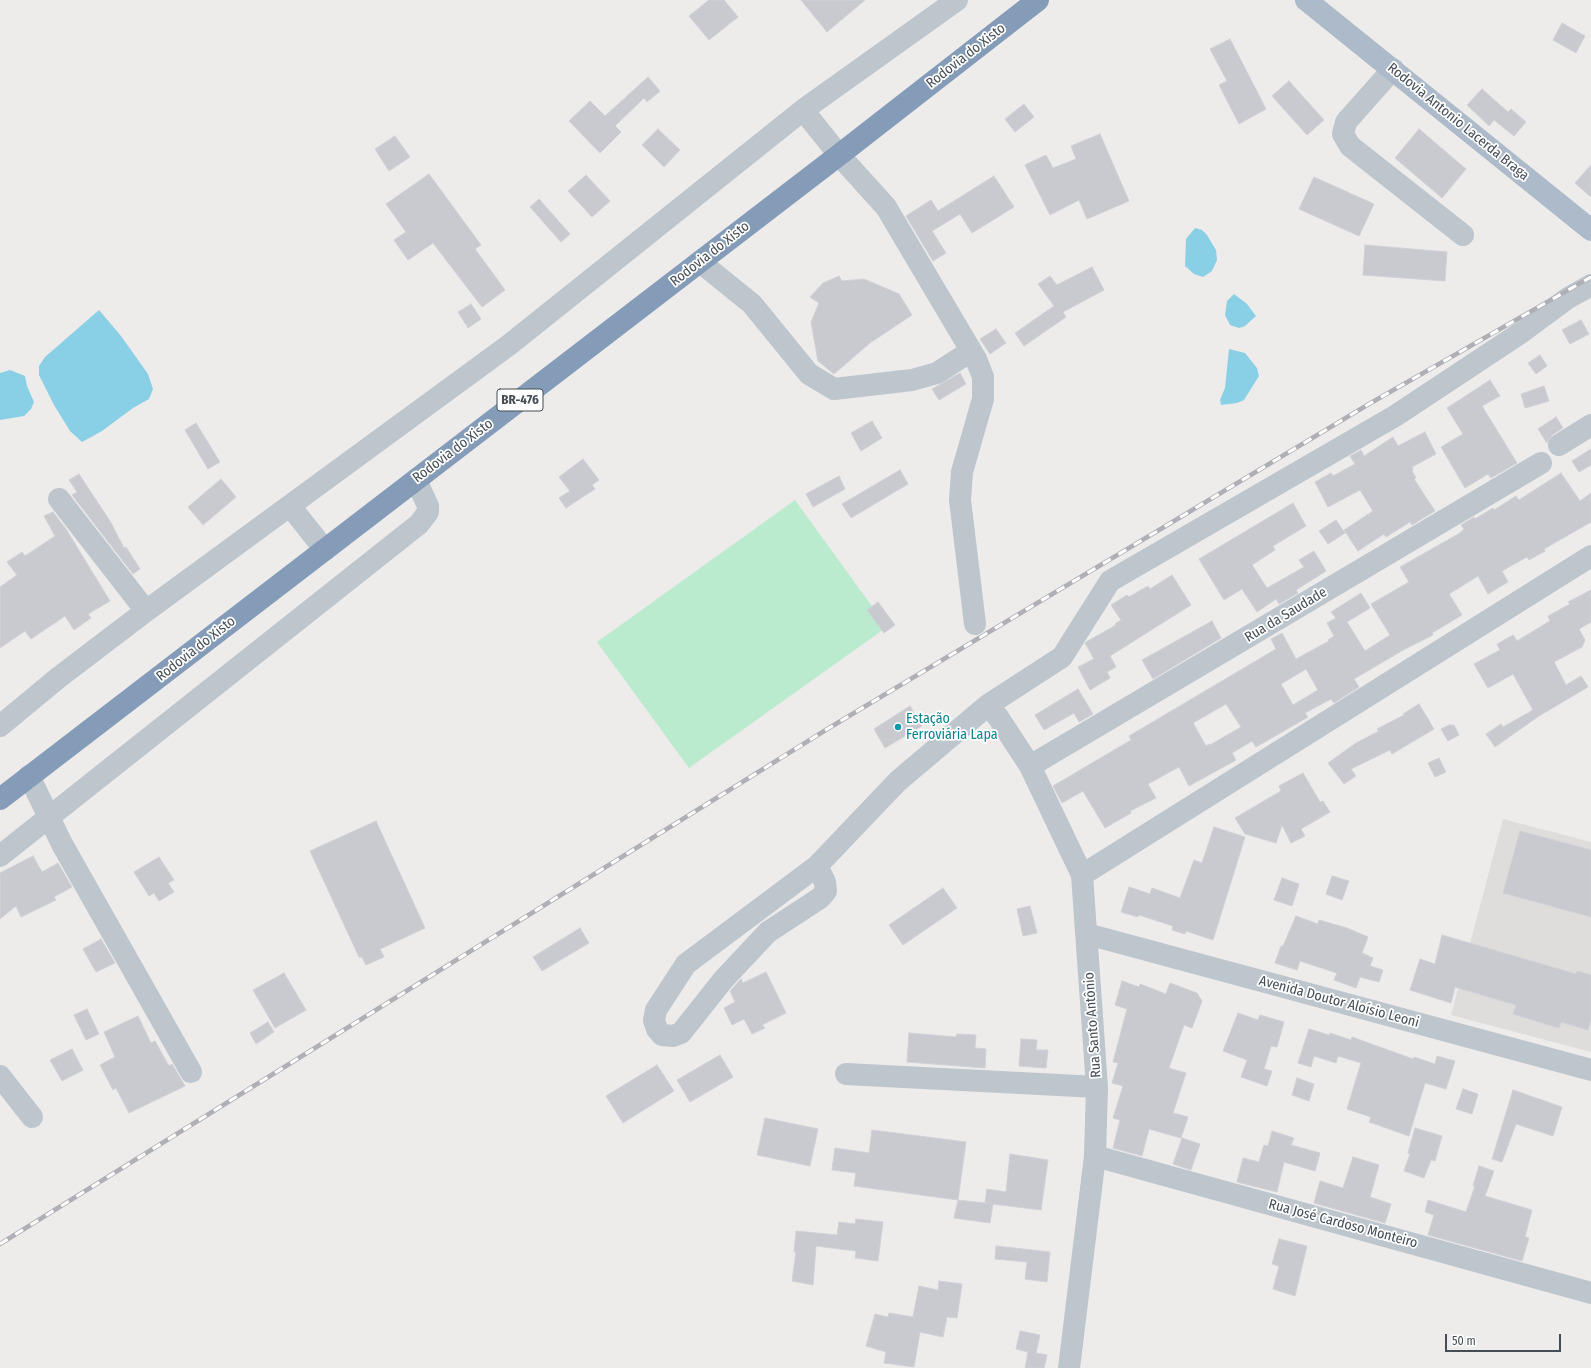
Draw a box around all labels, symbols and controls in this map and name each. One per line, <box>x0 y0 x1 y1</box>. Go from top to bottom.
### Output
street label: Rodovia do Xisto <box>923 20 1009 92</box>
street label: Rodovia Antonio Lacerda Braga <box>1384 60 1532 184</box>
street label: Rodovia do Xisto <box>667 218 753 290</box>
road number: BR-476 <box>497 389 543 411</box>
street label: Rodovia do Xisto <box>410 415 496 487</box>
street label: Rua da Saudade <box>1242 584 1330 646</box>
street label: Rodovia do Xisto <box>153 613 239 685</box>
place label: Estação Ferroviária Lapa <box>906 711 998 744</box>
marker: Estação Ferroviária Lapa <box>893 722 903 732</box>
street label: Rua Santo Antônio <box>1081 972 1105 1078</box>
street label: Avenida Doutor Aloísio Leoni <box>1257 973 1421 1031</box>
street label: Rua José Cardoso Monteiro <box>1267 1196 1419 1252</box>
scale bar <box>1447 1326 1563 1352</box>
text: 50 m <box>1452 1334 1476 1348</box>

